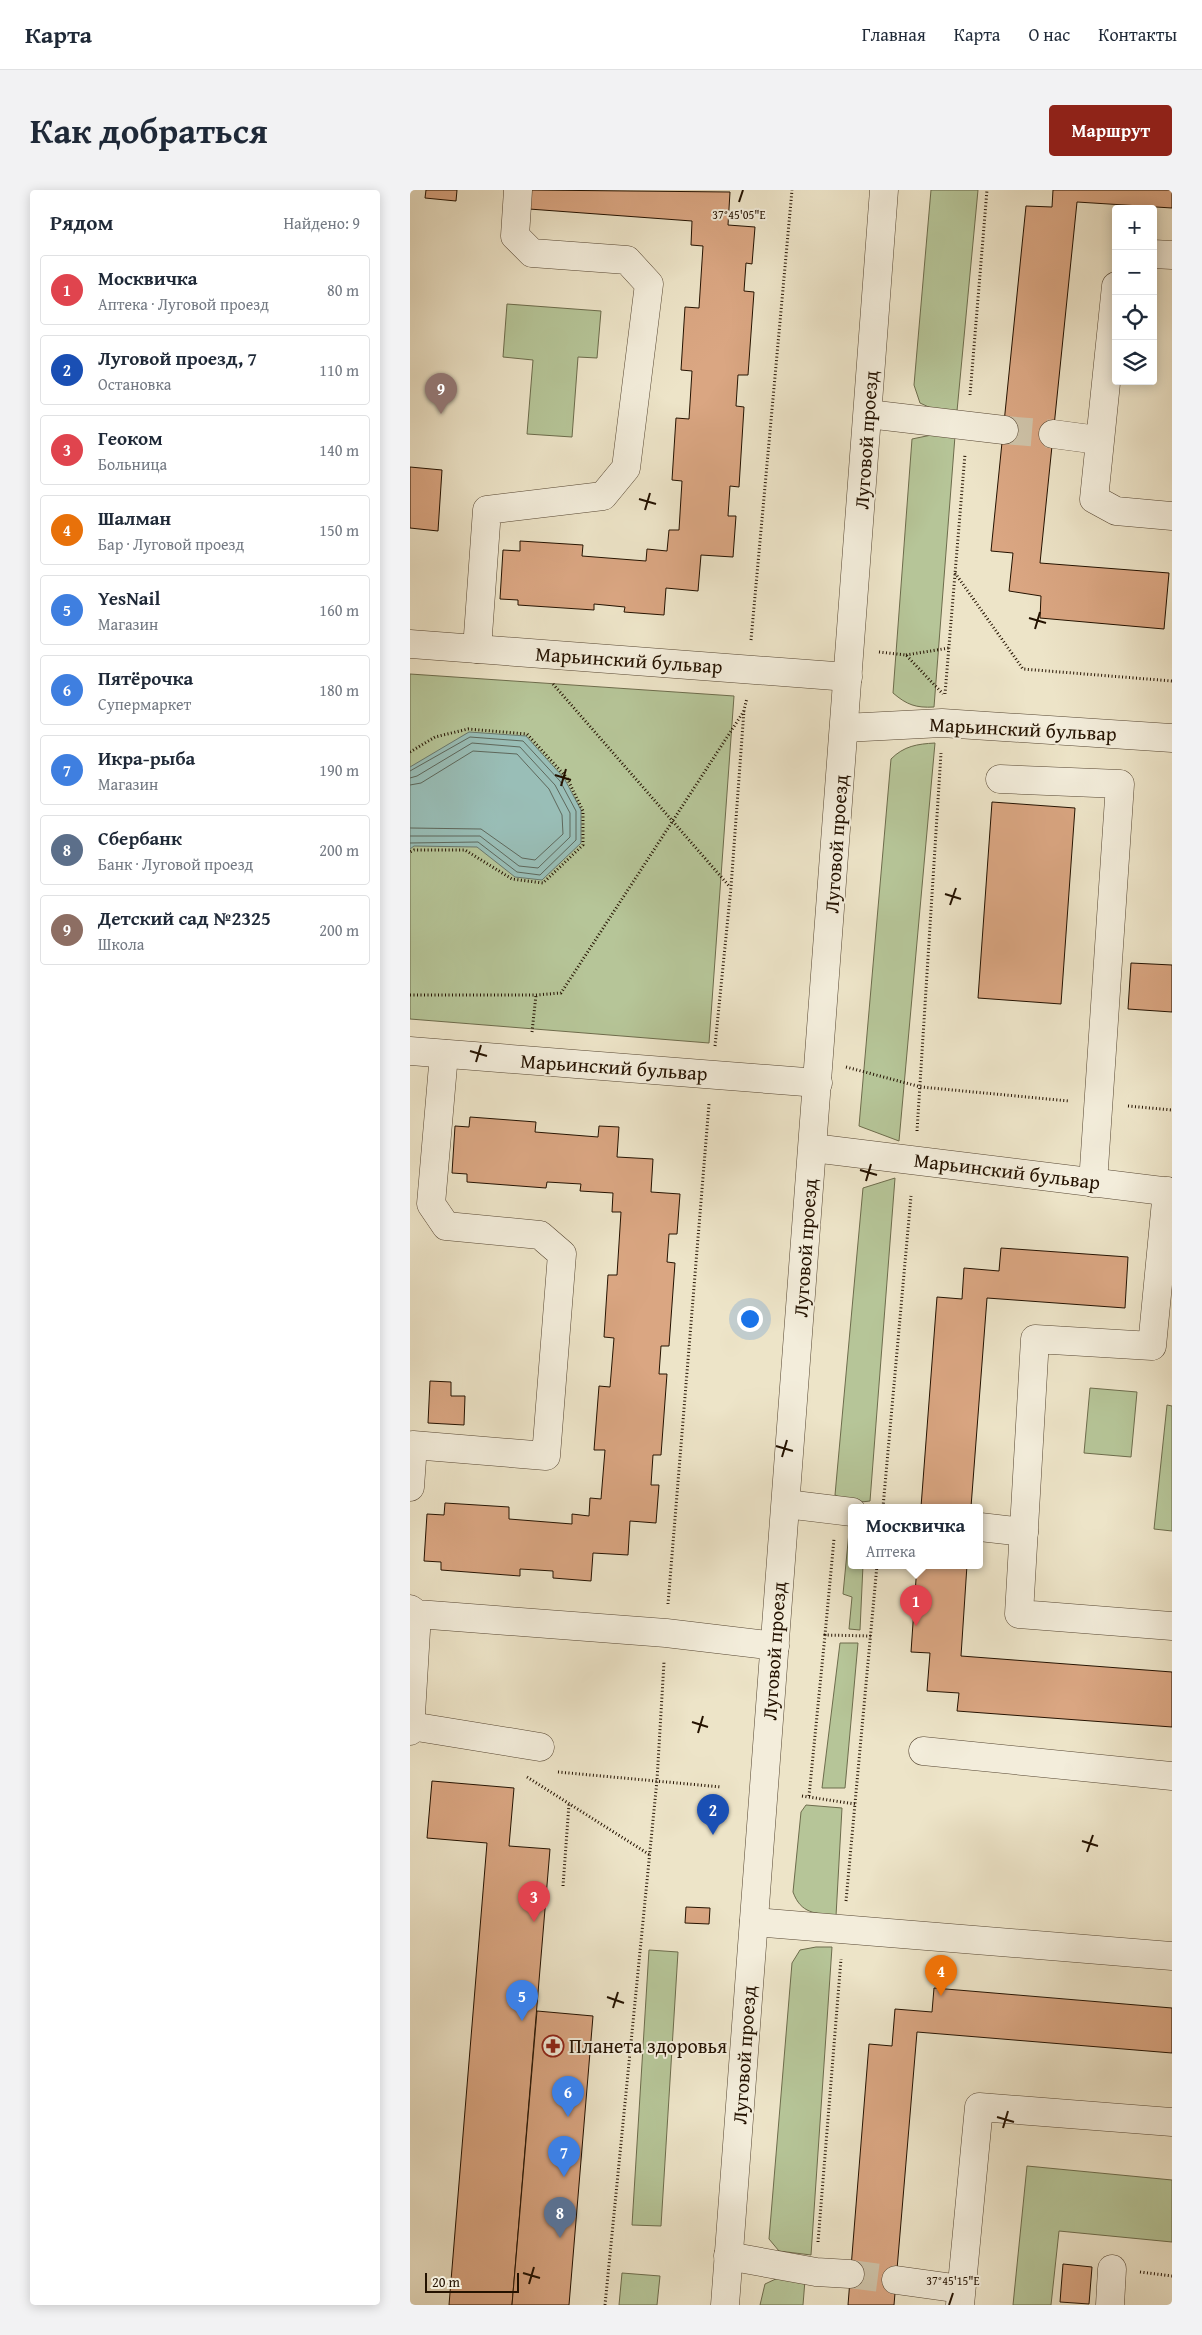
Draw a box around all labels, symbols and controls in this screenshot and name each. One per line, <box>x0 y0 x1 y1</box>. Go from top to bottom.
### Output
text: Карта <box>25 17 92 52</box>
text: Главная <box>862 21 926 48</box>
text: Карта <box>954 21 1000 48</box>
text: О нас <box>1028 21 1070 48</box>
text: Контакты <box>1098 21 1177 48</box>
text: Как добраться <box>30 105 268 156</box>
button: Маршрут <box>1049 105 1172 156</box>
map controls <box>1112 205 1157 385</box>
button: + <box>1112 205 1157 250</box>
text: 37°45'05"E <box>712 206 766 223</box>
text: Рядом <box>50 207 113 238</box>
text: Найдено: 9 <box>283 211 360 235</box>
button: − <box>1112 250 1157 295</box>
text: Москвичка <box>98 264 198 292</box>
text: 1 <box>63 278 71 302</box>
text: 80 m <box>327 278 359 302</box>
text: Аптека · Луговой проезд <box>98 292 269 316</box>
button: locate <box>1112 295 1157 340</box>
button: layers <box>1112 340 1157 385</box>
text: Луговой проезд, 7 <box>98 344 257 372</box>
text: 2 <box>63 358 71 382</box>
text: 110 m <box>319 358 359 382</box>
street label: Луговой проезд <box>846 369 885 510</box>
text: Остановка <box>98 372 171 396</box>
pin: 9 <box>425 373 457 414</box>
text: Геоком <box>98 424 163 452</box>
text: 3 <box>63 438 71 462</box>
text: 140 m <box>319 438 359 462</box>
text: Больница <box>98 452 167 476</box>
text: Шалман <box>98 504 171 532</box>
text: 4 <box>63 518 71 542</box>
text: 150 m <box>319 518 359 542</box>
text: Бар · Луговой проезд <box>98 532 244 556</box>
text: YesNail <box>98 584 160 612</box>
text: 5 <box>63 598 71 622</box>
text: 160 m <box>319 598 359 622</box>
text: Магазин <box>98 612 158 636</box>
street label: Марьинский бульвар <box>535 638 724 681</box>
text: Пятёрочка <box>98 664 193 692</box>
text: 6 <box>63 678 71 702</box>
text: 180 m <box>319 678 359 702</box>
text: Супермаркет <box>98 692 191 716</box>
street label: Марьинский бульвар <box>929 709 1118 748</box>
text: Икра-рыба <box>98 744 195 772</box>
text: 7 <box>63 758 71 782</box>
text: 190 m <box>319 758 359 782</box>
text: Магазин <box>98 772 158 796</box>
street label: Луговой проезд <box>816 773 855 914</box>
text: Сбербанк <box>98 824 182 852</box>
text: 8 <box>63 838 71 862</box>
text: 200 m <box>319 838 359 862</box>
text: Банк · Луговой проезд <box>98 852 253 876</box>
text: Детский сад №2325 <box>98 904 271 932</box>
text: 9 <box>63 918 71 942</box>
text: 200 m <box>319 918 359 942</box>
text: Школа <box>98 932 144 956</box>
street label: Марьинский бульвар <box>520 1045 709 1088</box>
street label: Марьинский бульвар <box>912 1145 1102 1196</box>
street label: Луговой проезд <box>785 1177 824 1318</box>
your location <box>737 1306 763 1332</box>
popup <box>848 1504 983 1569</box>
text: Москвичка <box>866 1511 965 1539</box>
text: Аптека <box>866 1539 916 1563</box>
street label: Луговой проезд <box>754 1580 793 1721</box>
pin: 1 <box>900 1585 932 1626</box>
pin: 2 <box>697 1794 729 1835</box>
pin: 3 <box>518 1881 550 1922</box>
pin: 4 <box>925 1955 957 1996</box>
pin: 5 <box>506 1980 538 2021</box>
street label: Луговой проезд <box>724 1984 763 2125</box>
place label: Планета здоровья <box>569 2031 727 2060</box>
pharmacy icon: Планета здоровья <box>541 2034 565 2058</box>
pin: 6 <box>552 2076 584 2117</box>
pin: 7 <box>548 2136 580 2177</box>
pin: 8 <box>544 2197 576 2238</box>
scale bar <box>425 2270 519 2293</box>
text: 20 m <box>432 2272 460 2292</box>
text: 37°45'15"E <box>926 2272 980 2289</box>

